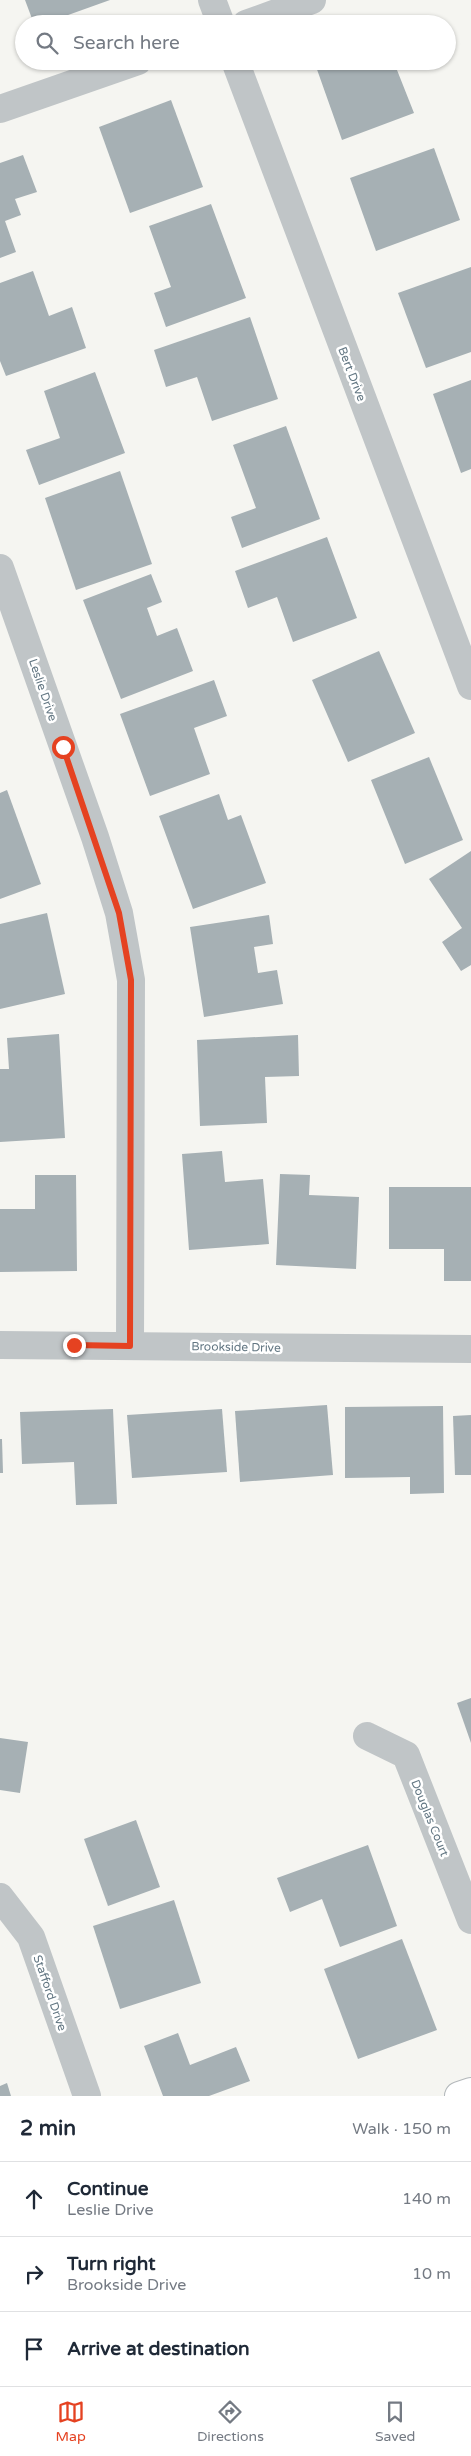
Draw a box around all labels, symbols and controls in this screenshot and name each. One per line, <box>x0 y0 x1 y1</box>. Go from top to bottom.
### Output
search box <box>15 15 456 70</box>
icon: search <box>33 29 61 57</box>
text: Search here <box>73 32 180 54</box>
street label: Bert Drive <box>335 345 369 403</box>
street label: Leslie Drive <box>26 657 60 723</box>
route start <box>52 736 75 759</box>
route end <box>63 1334 86 1357</box>
street label: Brookside Drive <box>191 1339 281 1355</box>
street label: Douglas Court <box>408 1778 452 1859</box>
street label: Stafford Drive <box>30 1953 70 2033</box>
text: 2 min <box>20 2116 76 2141</box>
text: Walk · 150 m <box>352 2119 451 2139</box>
text: Continue <box>67 2178 149 2200</box>
icon: ahead <box>20 2185 48 2213</box>
text: 140 m <box>402 2189 451 2209</box>
text: Leslie Drive <box>67 2200 154 2220</box>
text: Turn right <box>67 2253 155 2275</box>
icon: right <box>20 2260 48 2288</box>
text: 10 m <box>412 2264 451 2284</box>
text: Brookside Drive <box>67 2275 186 2295</box>
icon: arrive <box>20 2335 48 2363</box>
text: Arrive at destination <box>67 2338 250 2360</box>
tab: Map <box>56 2398 86 2445</box>
tab: Directions <box>197 2398 264 2445</box>
tab: Saved <box>375 2398 415 2445</box>

